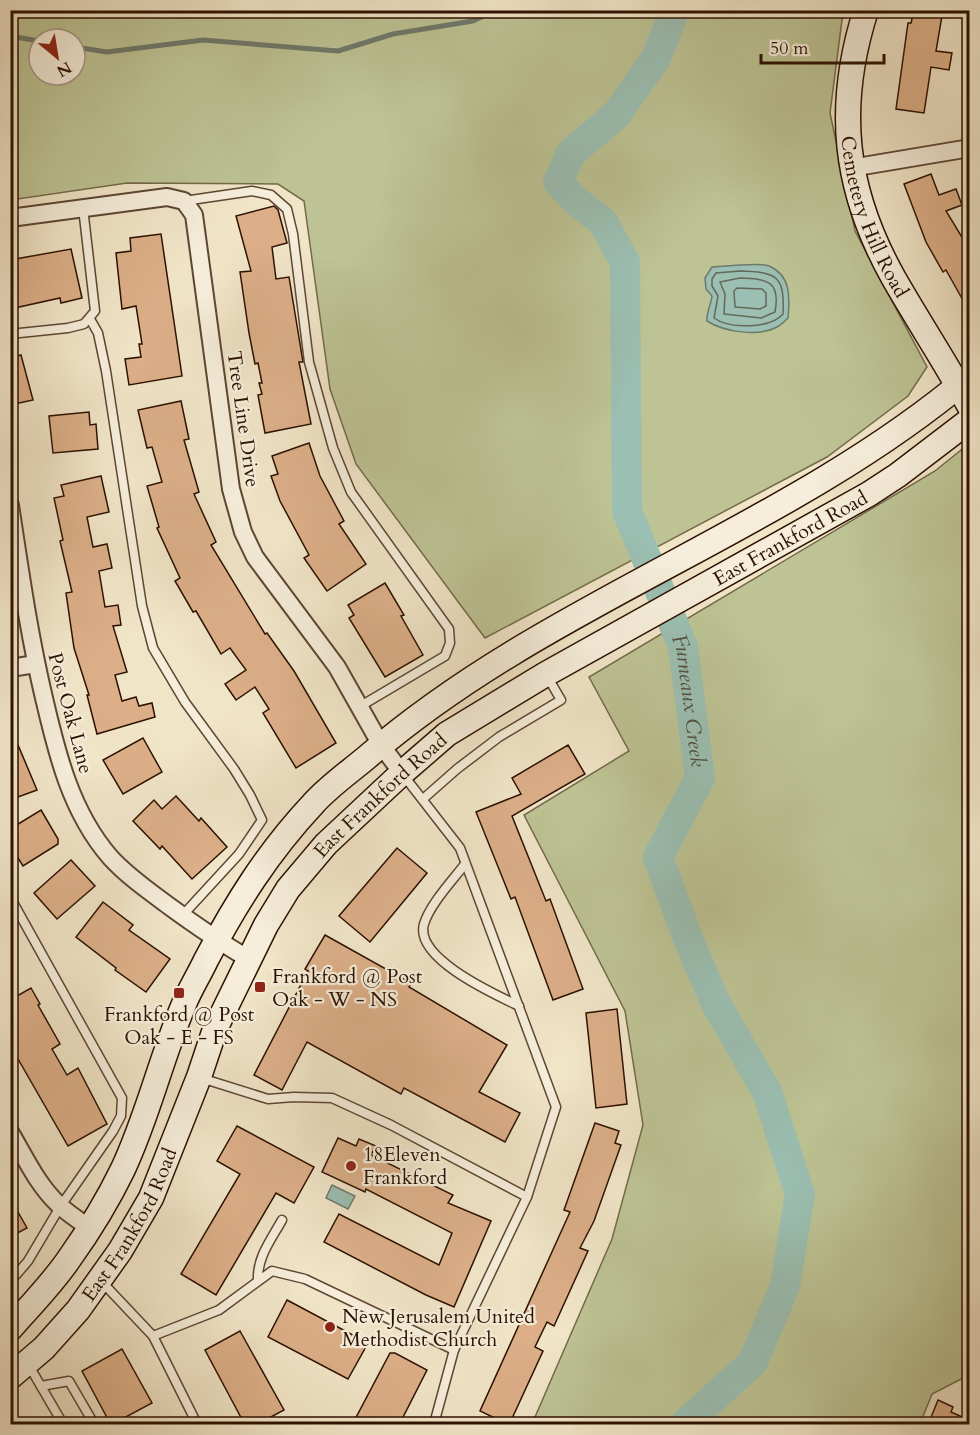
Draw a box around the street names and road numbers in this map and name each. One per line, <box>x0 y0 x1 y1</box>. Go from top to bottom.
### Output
street label: Cemetery Hill Road <box>835 134 915 303</box>
street label: Tree Line Drive <box>221 349 266 489</box>
street label: East Frankford Road <box>708 484 873 592</box>
street label: Post Oak Lane <box>41 650 100 777</box>
street label: East Frankford Road <box>307 727 453 864</box>
street label: East Frankford Road <box>75 1144 184 1307</box>

